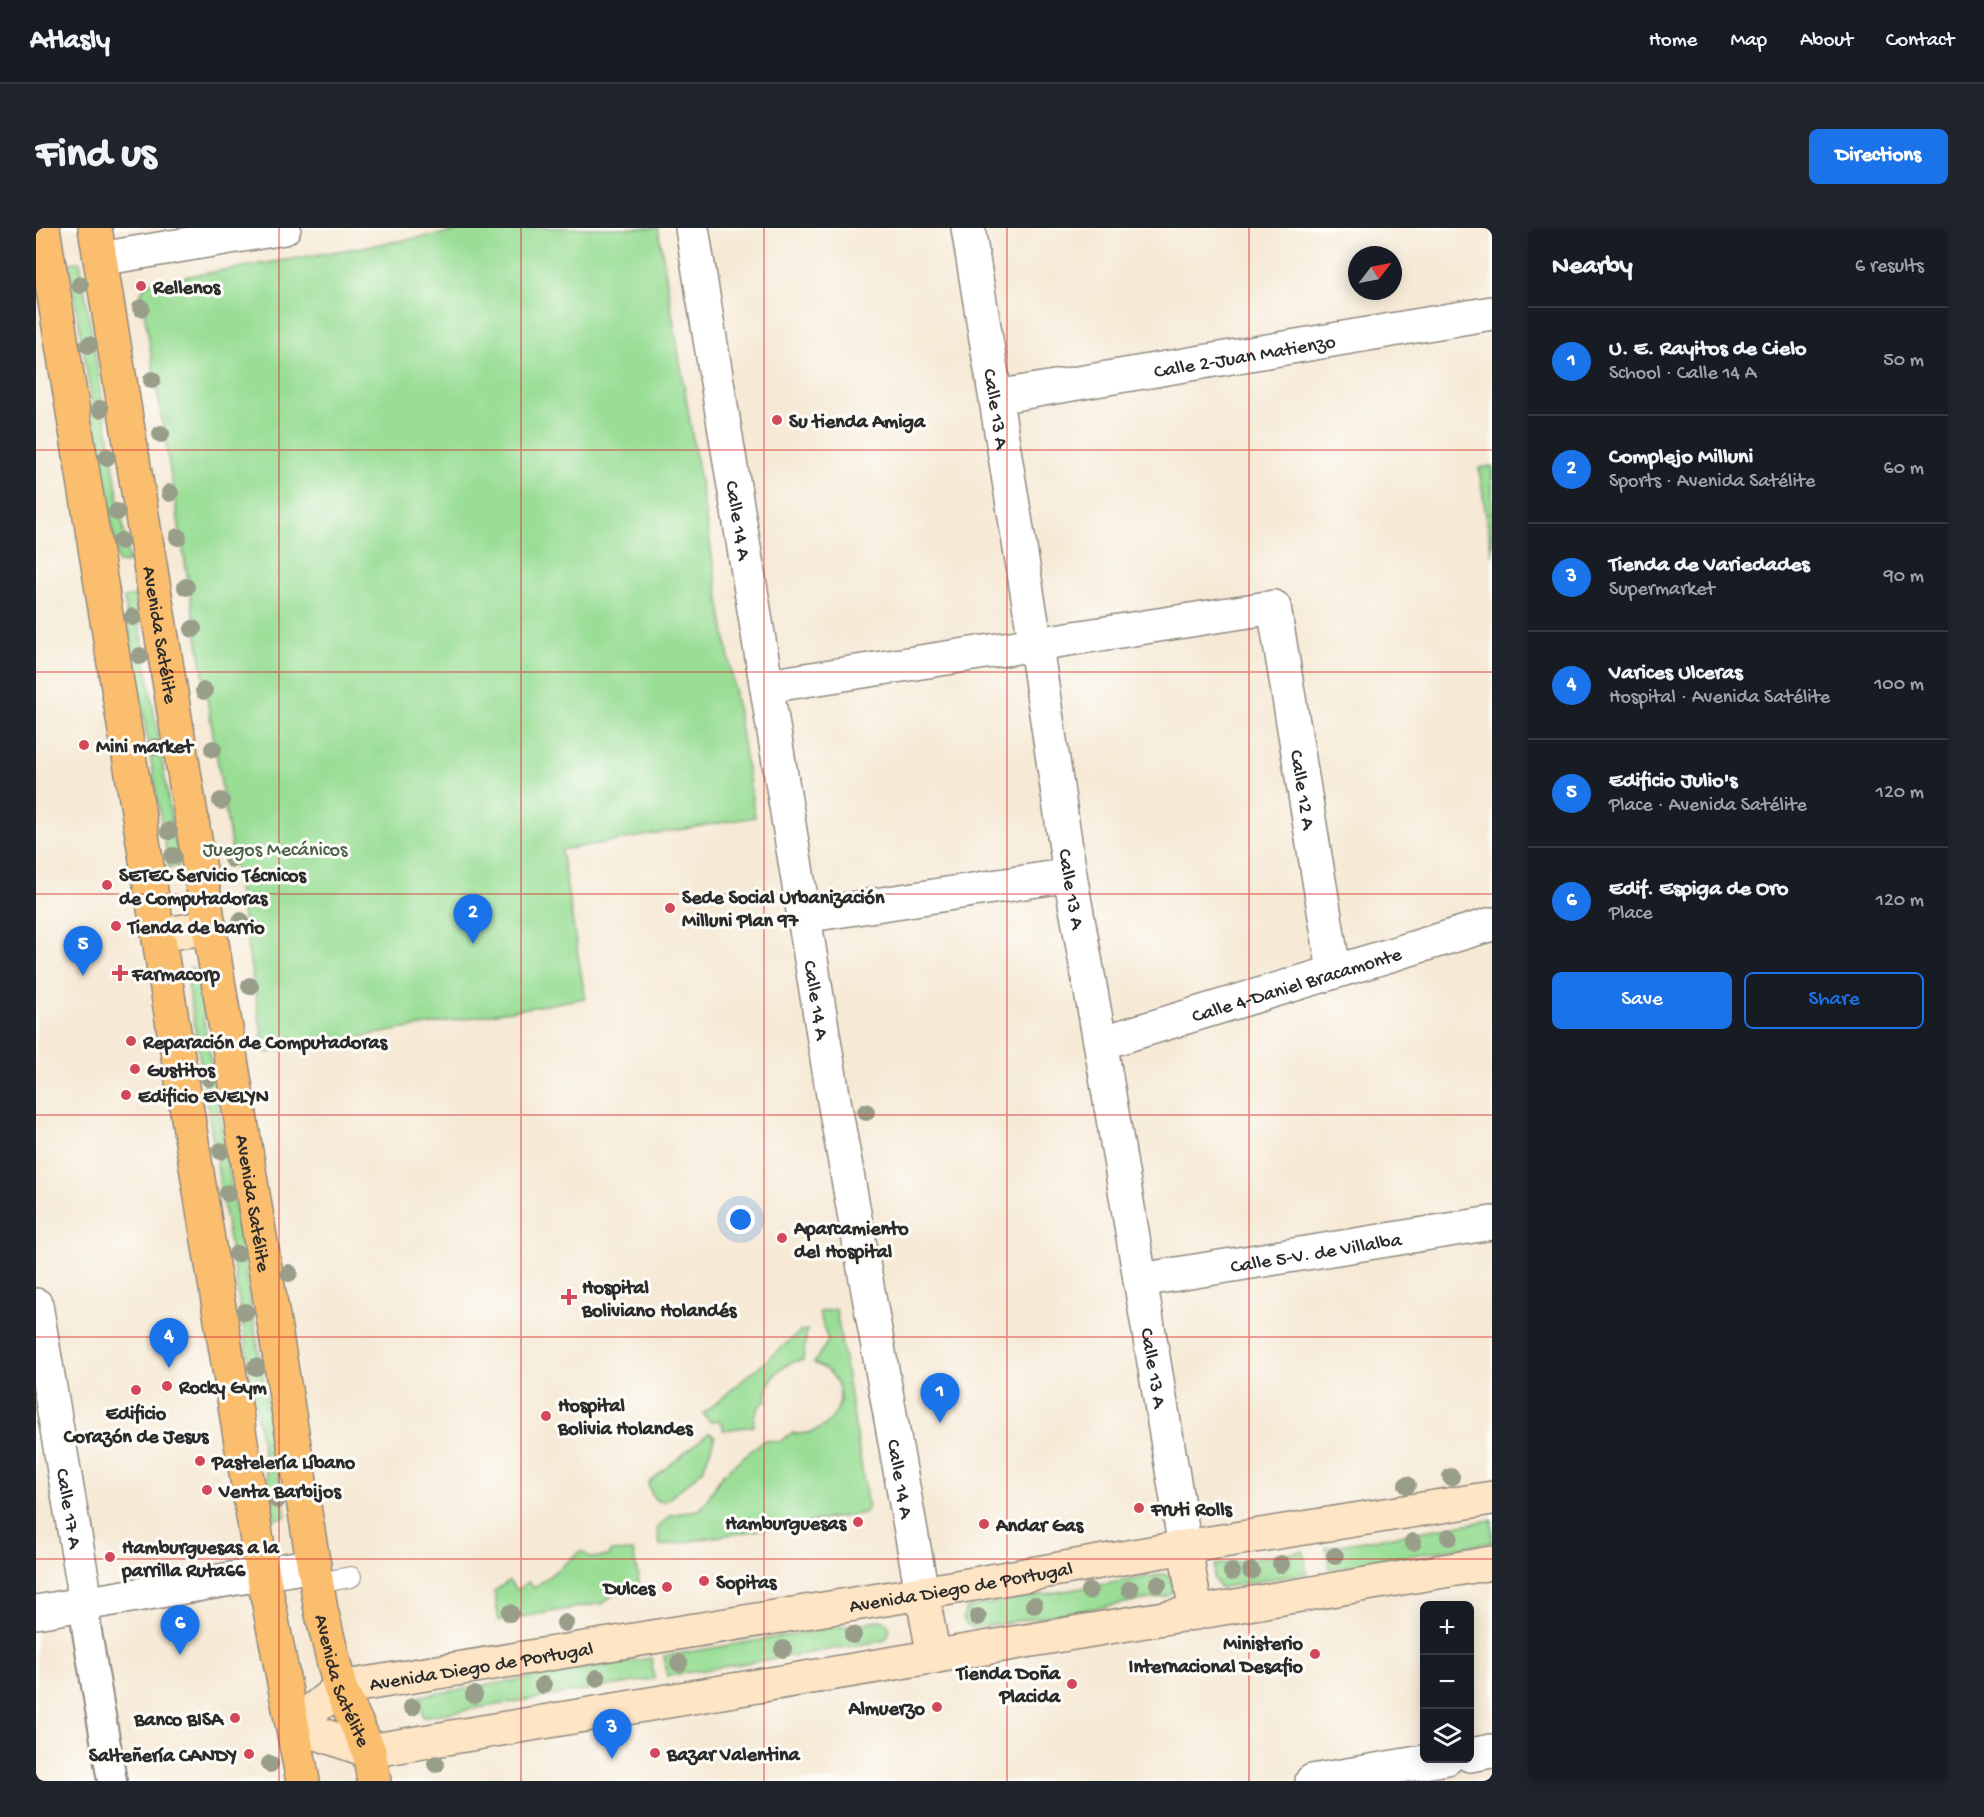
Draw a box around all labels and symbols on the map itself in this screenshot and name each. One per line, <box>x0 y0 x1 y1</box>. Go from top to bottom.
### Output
north arrow <box>1348 246 1402 300</box>
place label: Rellenos <box>152 278 222 301</box>
marker: Rellenos <box>134 279 148 293</box>
street label: Calle 2-Juan Matienzo <box>1152 332 1338 385</box>
street label: Calle 13 A <box>976 367 1012 452</box>
place label: Su tienda Amiga <box>789 412 926 435</box>
marker: Su tienda Amiga <box>770 413 784 427</box>
street label: Calle 14 A <box>718 479 754 563</box>
street label: Avenida Satélite <box>136 565 181 706</box>
place label: Mini market <box>96 737 194 760</box>
marker: Mini market <box>77 738 91 752</box>
street label: Calle 12 A <box>1283 749 1319 833</box>
park label: Juegos Mecánicos <box>203 840 348 863</box>
street label: Calle 13 A <box>1051 848 1088 932</box>
place label: SETEC Servicio Técnicos de Computadoras <box>119 866 307 912</box>
marker: SETEC Servicio Técnicos de Computadoras <box>100 878 114 892</box>
place label: Sede Social Urbanización Milluni Plan 97 <box>682 888 885 934</box>
pin: 2 <box>454 894 492 944</box>
marker: Sede Social Urbanización Milluni Plan 97 <box>663 901 677 915</box>
place label: Tienda de barrio <box>126 918 265 941</box>
marker: Tienda de barrio <box>109 919 123 933</box>
pin: 5 <box>64 926 102 976</box>
street label: Calle 4-Daniel Bracamonte <box>1190 944 1405 1030</box>
street label: Calle 14 A <box>796 959 832 1043</box>
place label: Farmacorp <box>131 965 220 988</box>
marker: Farmacorp <box>113 966 127 980</box>
place label: Reparación de Computadoras <box>142 1033 389 1056</box>
marker: Reparación de Computadoras <box>124 1034 138 1048</box>
place label: Gustitos <box>147 1061 216 1084</box>
marker: Gustitos <box>128 1062 142 1076</box>
place label: Edificio EVELYN <box>138 1086 269 1110</box>
marker: Edificio EVELYN <box>119 1088 133 1102</box>
street label: Avenida Satélite <box>228 1133 274 1274</box>
your location <box>726 1205 755 1234</box>
place label: Aparcamiento del Hospital <box>793 1219 909 1265</box>
street label: Calle 5-V. de Villalba <box>1229 1230 1404 1280</box>
marker: Aparcamiento del Hospital <box>775 1231 789 1245</box>
place label: Hospital Boliviano Holandés <box>581 1278 738 1324</box>
marker: Hospital Boliviano Holandés <box>560 1288 578 1306</box>
pin: 4 <box>150 1318 188 1368</box>
street label: Calle 13 A <box>1133 1327 1170 1411</box>
pin: 1 <box>920 1374 960 1423</box>
place label: Rocky Gym <box>178 1378 268 1401</box>
marker: Rocky Gym <box>160 1379 174 1393</box>
marker: Edificio Corazón de Jesus <box>129 1383 143 1397</box>
place label: Hospital Bolivia Holandes <box>557 1396 694 1442</box>
place label: Edificio Corazón de Jesus <box>63 1403 210 1450</box>
marker: Hospital Bolivia Holandes <box>539 1409 553 1423</box>
street label: Calle 14 A <box>880 1438 917 1522</box>
place label: Pastelería Líbano <box>211 1453 356 1476</box>
marker: Pastelería Líbano <box>193 1454 207 1468</box>
street label: Calle 17 A <box>49 1467 85 1552</box>
place label: Venta Barbijos <box>218 1482 342 1505</box>
marker: Venta Barbijos <box>200 1483 214 1497</box>
place label: Fruti Rolls <box>1150 1500 1234 1523</box>
marker: Fruti Rolls <box>1132 1501 1146 1515</box>
place label: Hamburguesas <box>725 1514 848 1537</box>
marker: Hamburguesas <box>851 1515 865 1529</box>
place label: Andar Gas <box>995 1516 1085 1539</box>
marker: Andar Gas <box>977 1517 991 1531</box>
place label: Hamburguesas a la parrilla Ruta66 <box>121 1538 280 1584</box>
marker: Hamburguesas a la parrilla Ruta66 <box>103 1550 117 1564</box>
street label: Avenida Diego de Portugal <box>848 1559 1075 1620</box>
place label: Sopitas <box>716 1573 778 1596</box>
marker: Sopitas <box>697 1574 711 1588</box>
place label: Dulces <box>602 1579 657 1602</box>
marker: Dulces <box>660 1580 674 1594</box>
pin: 6 <box>160 1606 200 1655</box>
street label: Avenida Satélite <box>307 1612 374 1752</box>
place label: Ministerio Internacional Desafio <box>1129 1634 1304 1680</box>
street label: Avenida Diego de Portugal <box>368 1639 595 1698</box>
marker: Ministerio Internacional Desafio <box>1308 1647 1322 1661</box>
place label: Tienda Doña Placida <box>955 1664 1061 1710</box>
marker: Tienda Doña Placida <box>1065 1677 1079 1691</box>
place label: Almuerzo <box>848 1699 926 1722</box>
marker: Almuerzo <box>930 1700 944 1714</box>
place label: Banco BISA <box>133 1710 225 1733</box>
pin: 3 <box>592 1710 632 1759</box>
marker: Banco BISA <box>228 1711 242 1725</box>
place label: Bazar Valentina <box>666 1745 801 1768</box>
place label: Salteñería CANDY <box>89 1746 237 1769</box>
marker: Bazar Valentina <box>648 1746 662 1760</box>
marker: Salteñería CANDY <box>242 1747 256 1761</box>

